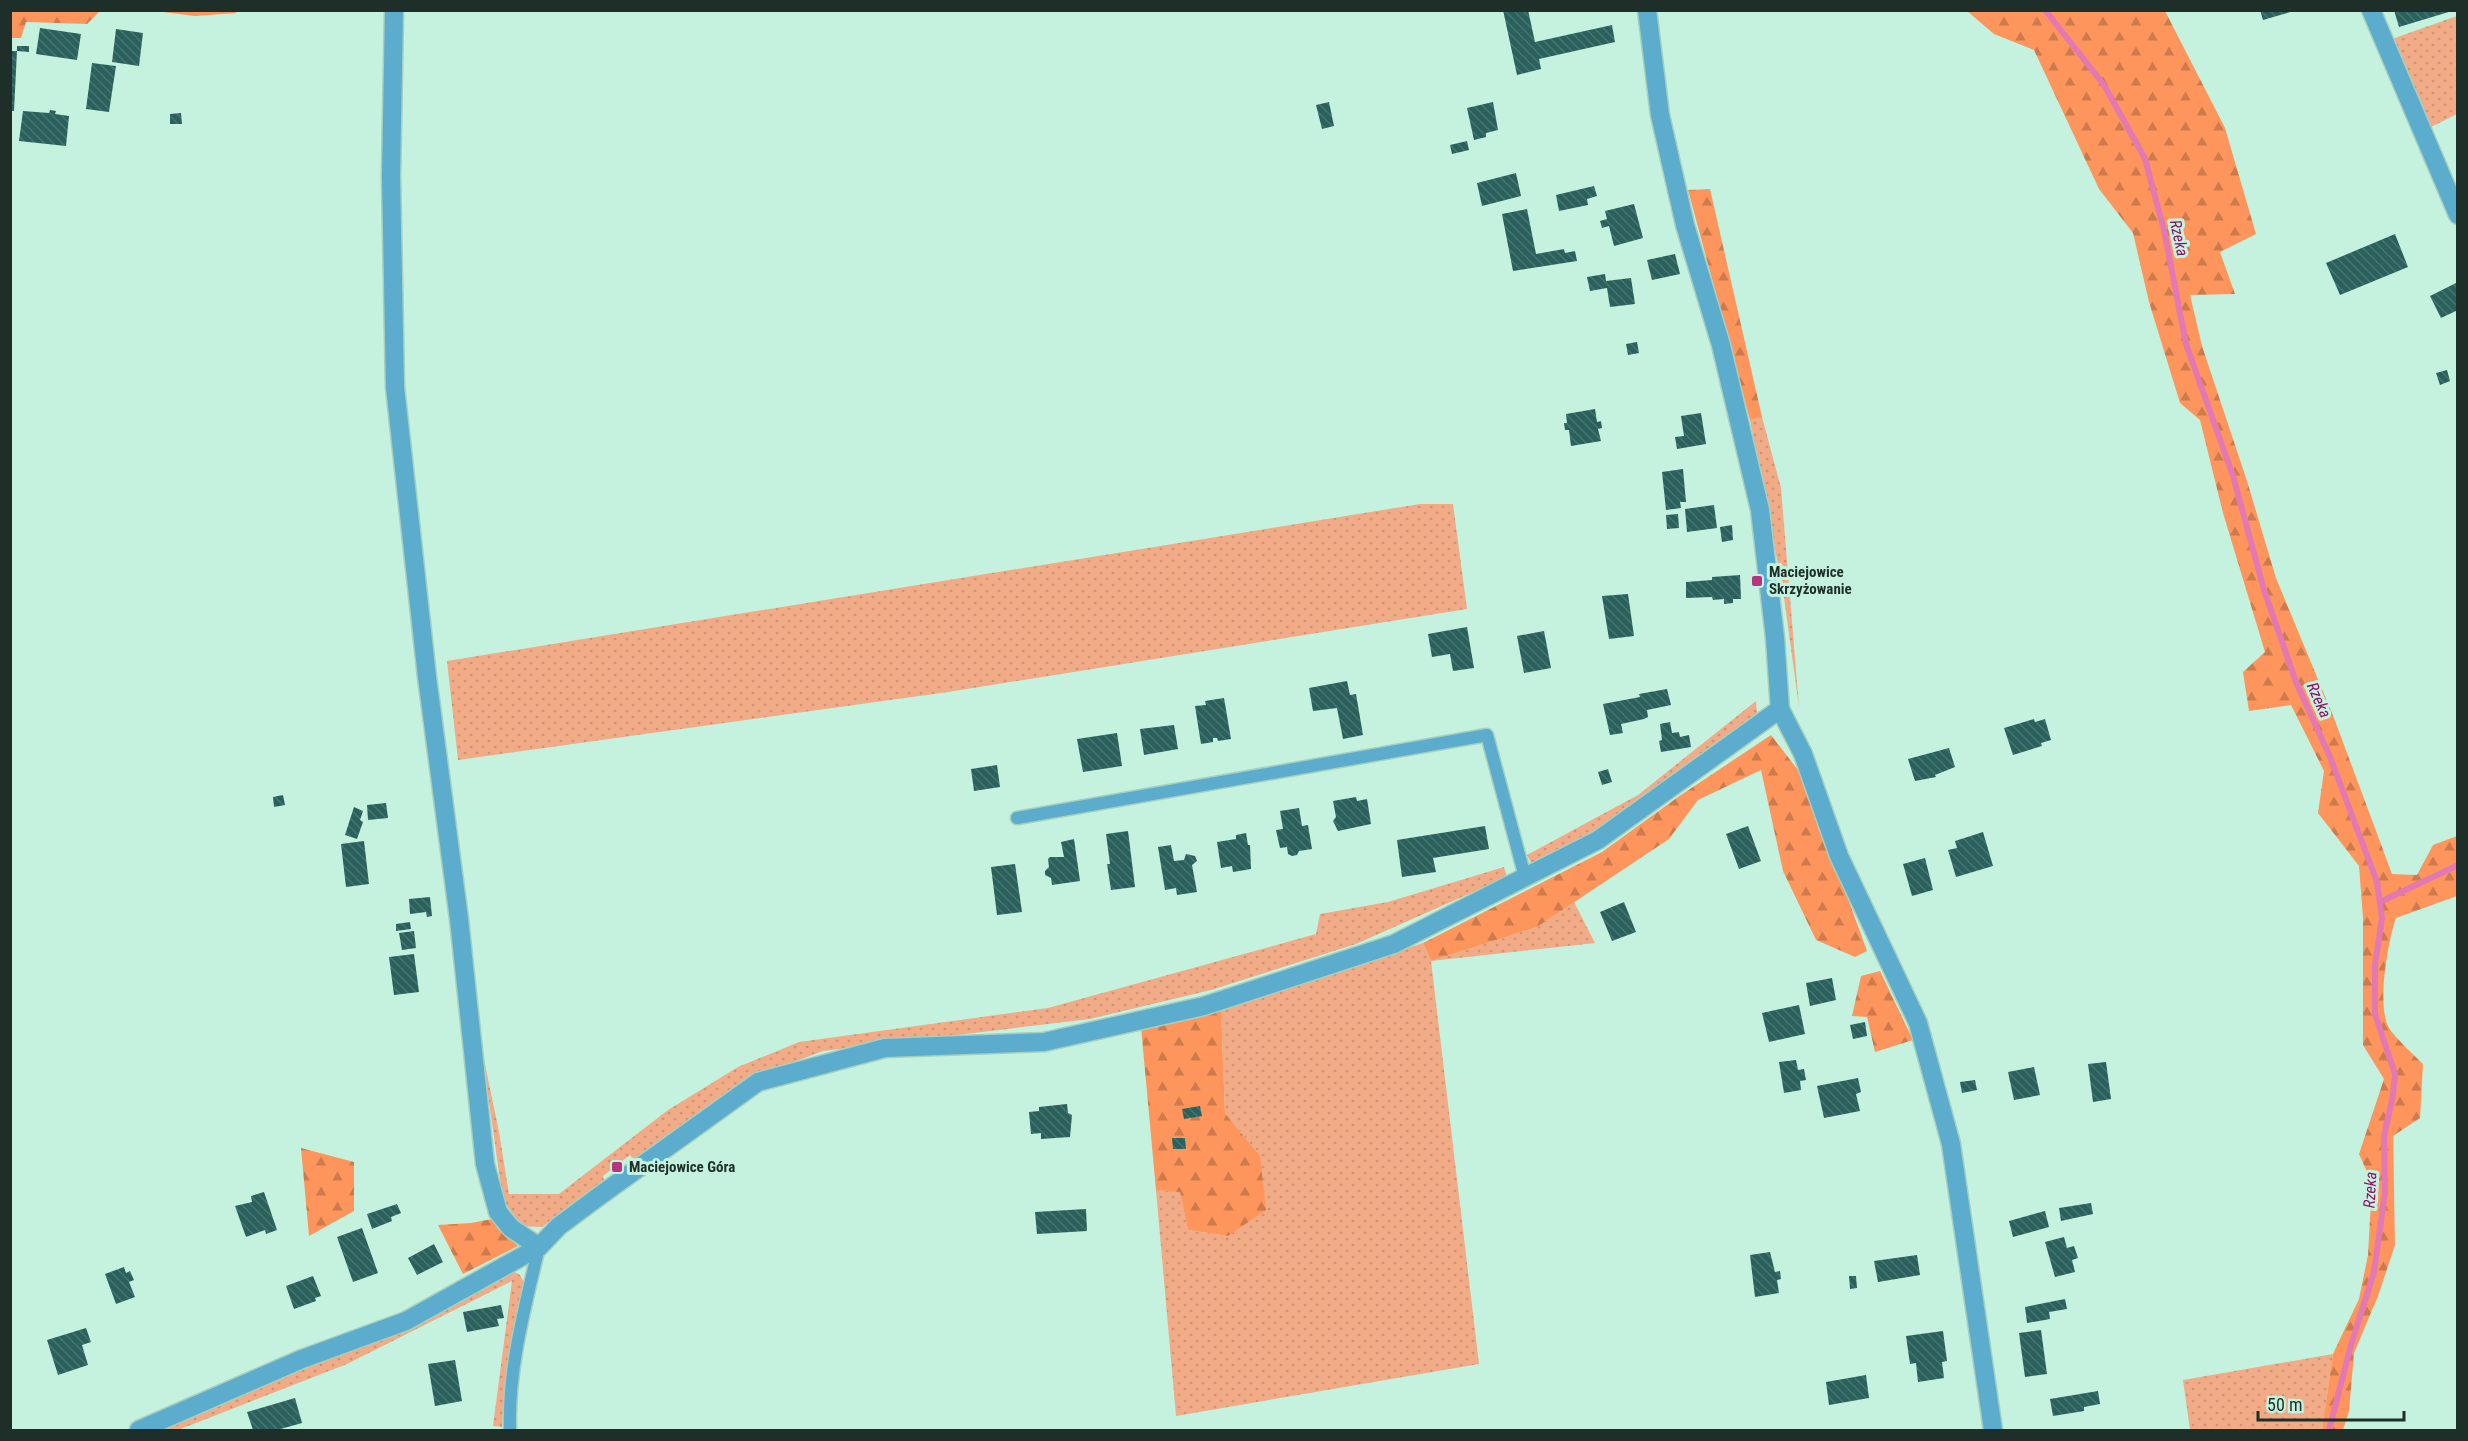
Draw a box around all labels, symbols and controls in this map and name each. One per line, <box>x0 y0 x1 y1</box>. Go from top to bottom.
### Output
water label: Rzeka <box>2166 218 2192 258</box>
place label: Maciejowice Skrzyżowanie <box>1769 563 1852 598</box>
marker: Maciejowice Skrzyżowanie <box>1750 574 1764 588</box>
water label: Rzeka <box>2303 679 2335 721</box>
place label: Maciejowice Góra <box>629 1158 735 1176</box>
marker: Maciejowice Góra <box>610 1160 624 1174</box>
water label: Rzeka <box>2360 1171 2380 1209</box>
scale bar <box>2258 1384 2404 1422</box>
text: 50 m <box>2267 1394 2302 1415</box>

